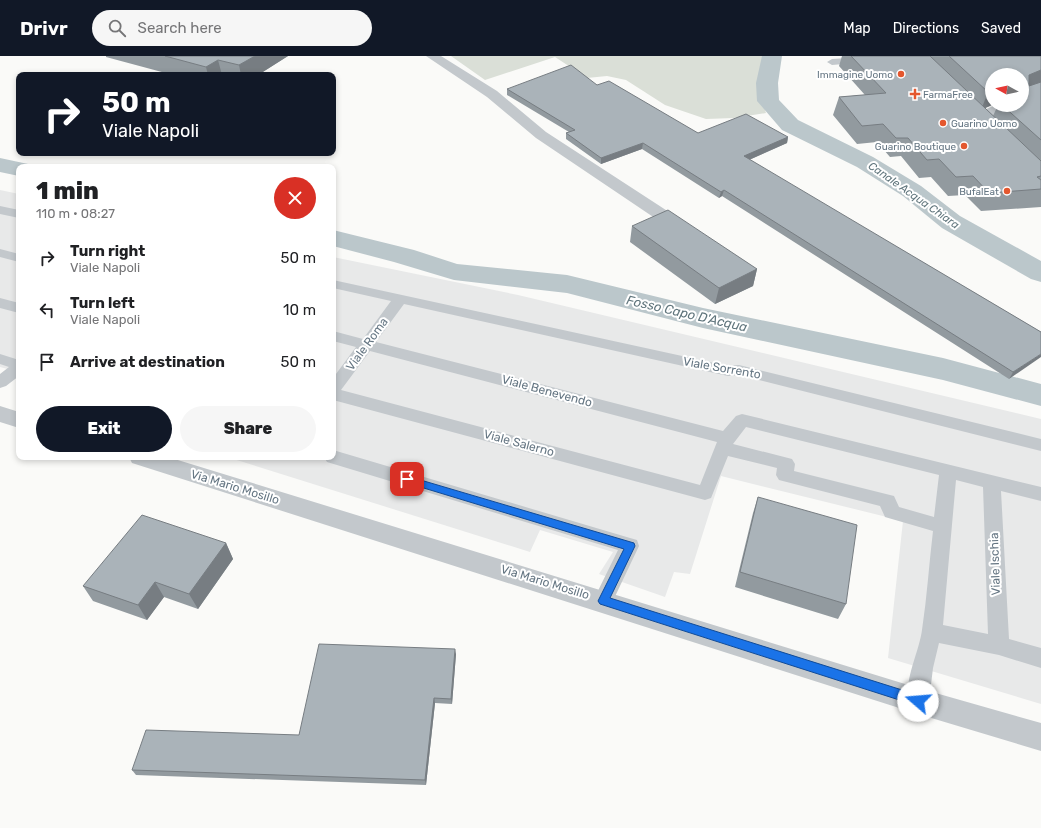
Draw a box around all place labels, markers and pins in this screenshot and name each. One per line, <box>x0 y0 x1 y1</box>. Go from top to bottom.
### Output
place label: Immagine Uomo <box>817 69 893 81</box>
marker: Immagine Uomo <box>896 69 906 79</box>
marker: FarmaFree <box>910 89 920 99</box>
place label: FarmaFree <box>923 89 973 101</box>
marker: Guarino Uomo <box>938 118 948 128</box>
place label: Guarino Uomo <box>951 118 1017 130</box>
place label: Guarino Boutique <box>875 141 956 153</box>
marker: Guarino Boutique <box>959 141 969 151</box>
place label: BufalEat <box>959 186 999 198</box>
marker: BufalEat <box>1002 186 1012 196</box>
pin <box>390 462 424 496</box>

